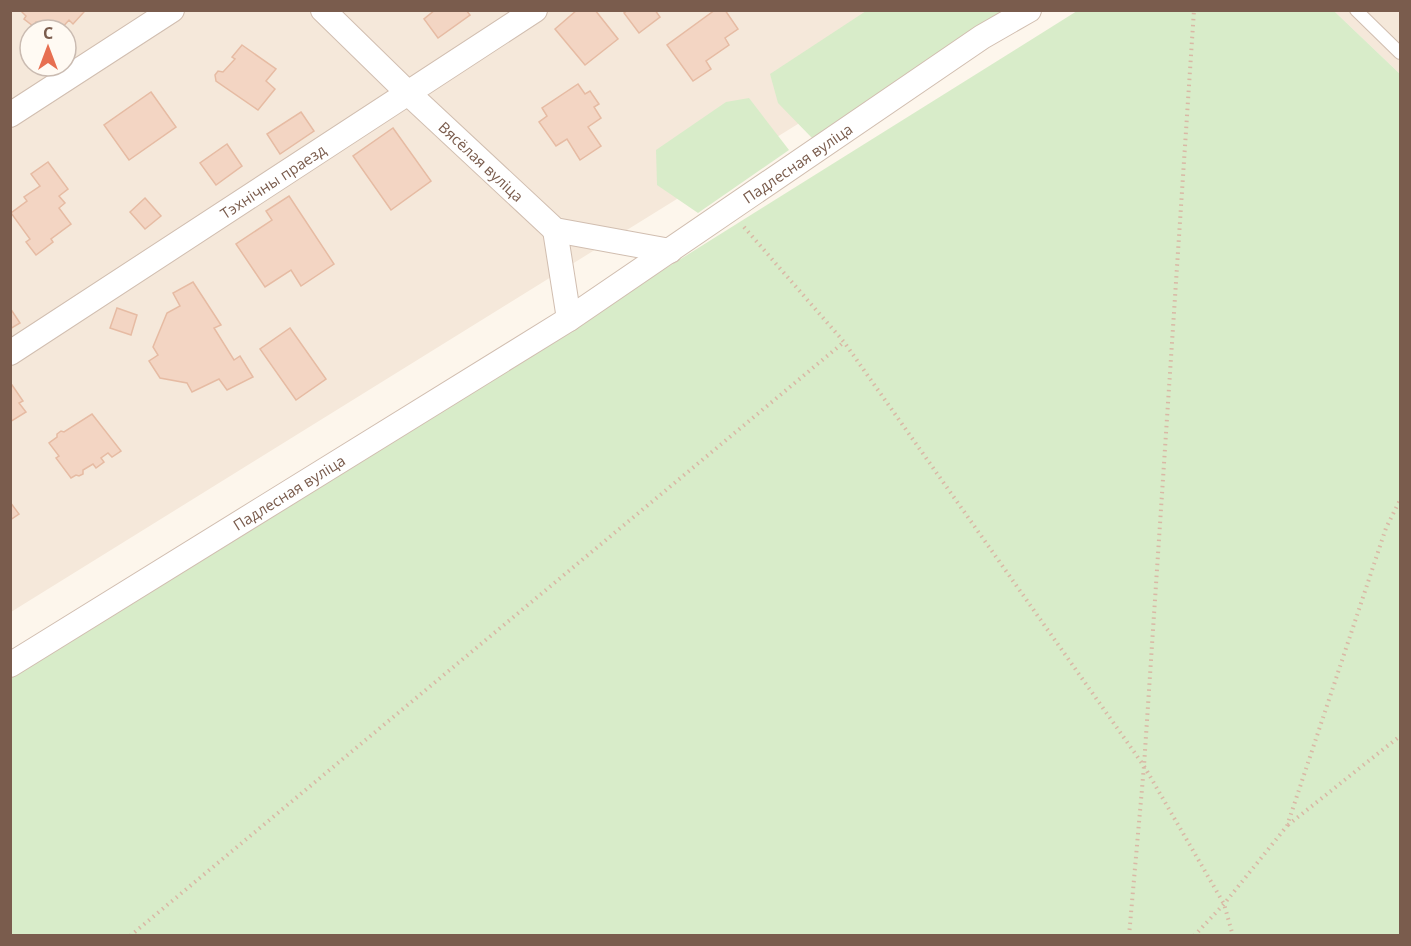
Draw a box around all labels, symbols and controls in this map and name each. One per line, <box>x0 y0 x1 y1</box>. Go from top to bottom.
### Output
north arrow <box>18 18 78 78</box>
text: С <box>43 22 53 44</box>
street label: Вясёлая вуліца <box>435 117 528 206</box>
street label: Падлесная вуліца <box>739 119 856 208</box>
street label: Тэхнічны праезд <box>216 139 330 223</box>
street label: Падлесная вуліца <box>229 450 349 535</box>

